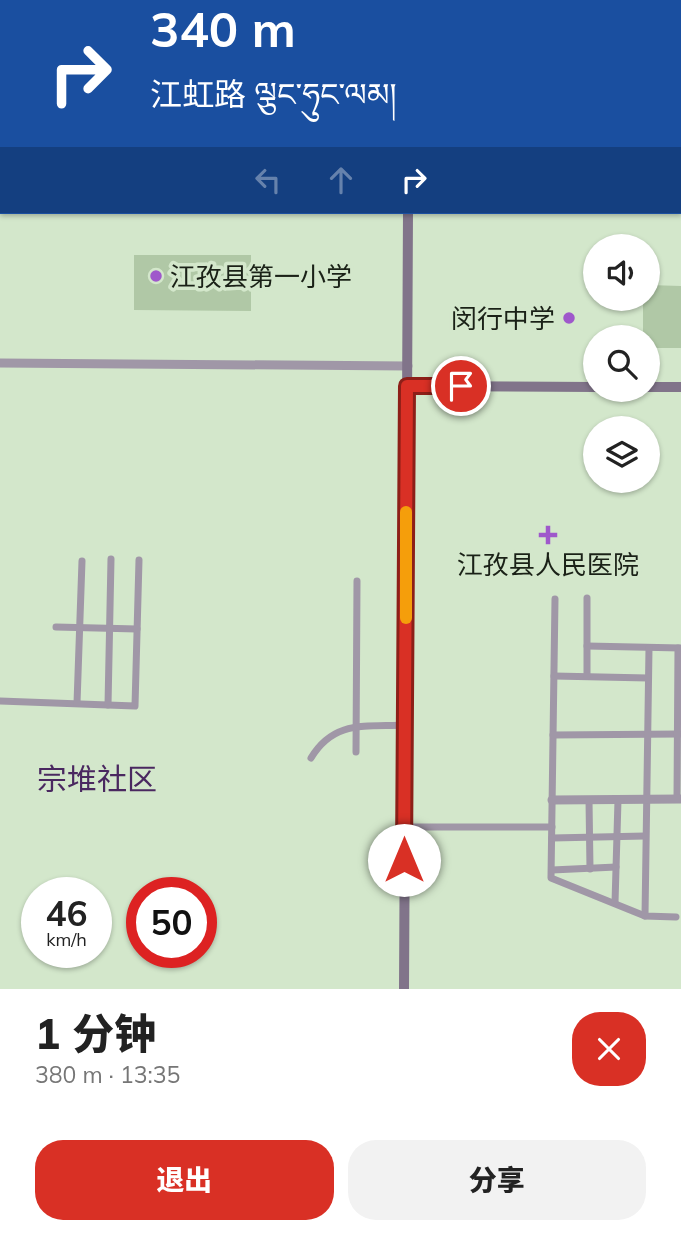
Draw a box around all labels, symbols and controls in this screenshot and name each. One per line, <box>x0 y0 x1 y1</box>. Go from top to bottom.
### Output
text: 340 m <box>150 0 296 59</box>
icon: right <box>35 28 126 119</box>
text: 江虹路 ལྕང་ཧུང་ལམ། <box>150 74 397 114</box>
icon: left <box>249 161 287 199</box>
icon: ahead <box>322 161 360 199</box>
icon: right <box>395 161 433 199</box>
map controls <box>583 234 660 493</box>
button: sound <box>583 234 660 311</box>
place label: 江孜县第一小学 <box>170 260 352 293</box>
marker: 江孜县第一小学 <box>148 268 164 284</box>
place label: 闵行中学 <box>451 302 555 335</box>
marker: 闵行中学 <box>561 310 577 326</box>
button: search <box>583 325 660 402</box>
pin <box>431 356 491 416</box>
icon: arrive <box>442 367 480 405</box>
button: layers <box>583 416 660 493</box>
marker: 江孜县人民医院 <box>538 525 558 545</box>
place label: 江孜县人民医院 <box>457 548 639 581</box>
district label: 宗堆社区 <box>37 760 157 798</box>
position arrow <box>367 823 441 897</box>
speed limit sign: 50 <box>126 877 217 968</box>
text: 46 <box>45 891 88 935</box>
text: km/h <box>46 928 87 951</box>
text: 1 分钟 <box>35 1007 156 1060</box>
button: close <box>572 1012 646 1086</box>
text: 380 m · 13:35 <box>35 1060 180 1089</box>
button: 退出 <box>35 1140 334 1220</box>
button: 分享 <box>348 1140 646 1220</box>

